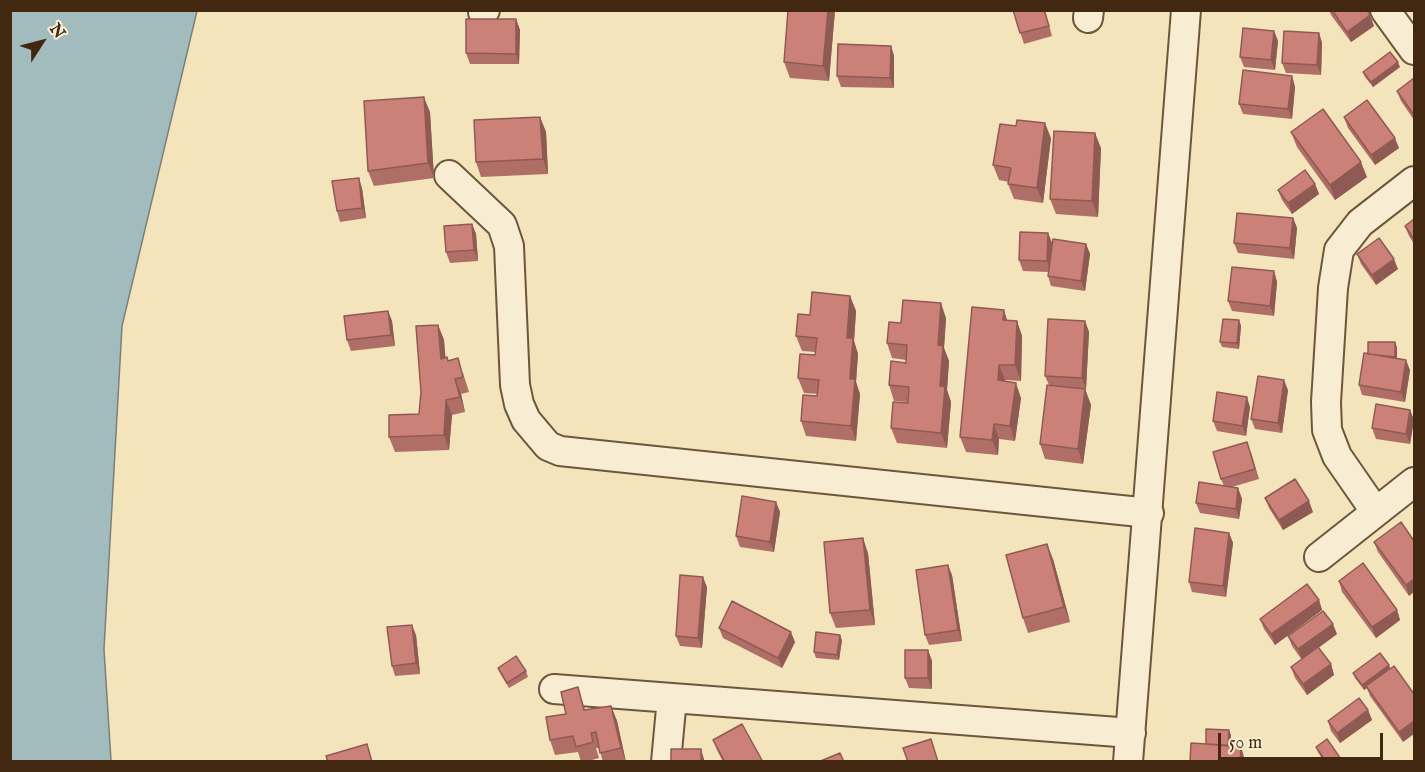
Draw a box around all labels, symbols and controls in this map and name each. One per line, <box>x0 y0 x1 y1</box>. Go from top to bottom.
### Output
north arrow <box>12 12 72 72</box>
text: N <box>44 20 69 43</box>
scale bar <box>1221 721 1386 759</box>
text: 50 m <box>1229 732 1262 755</box>

